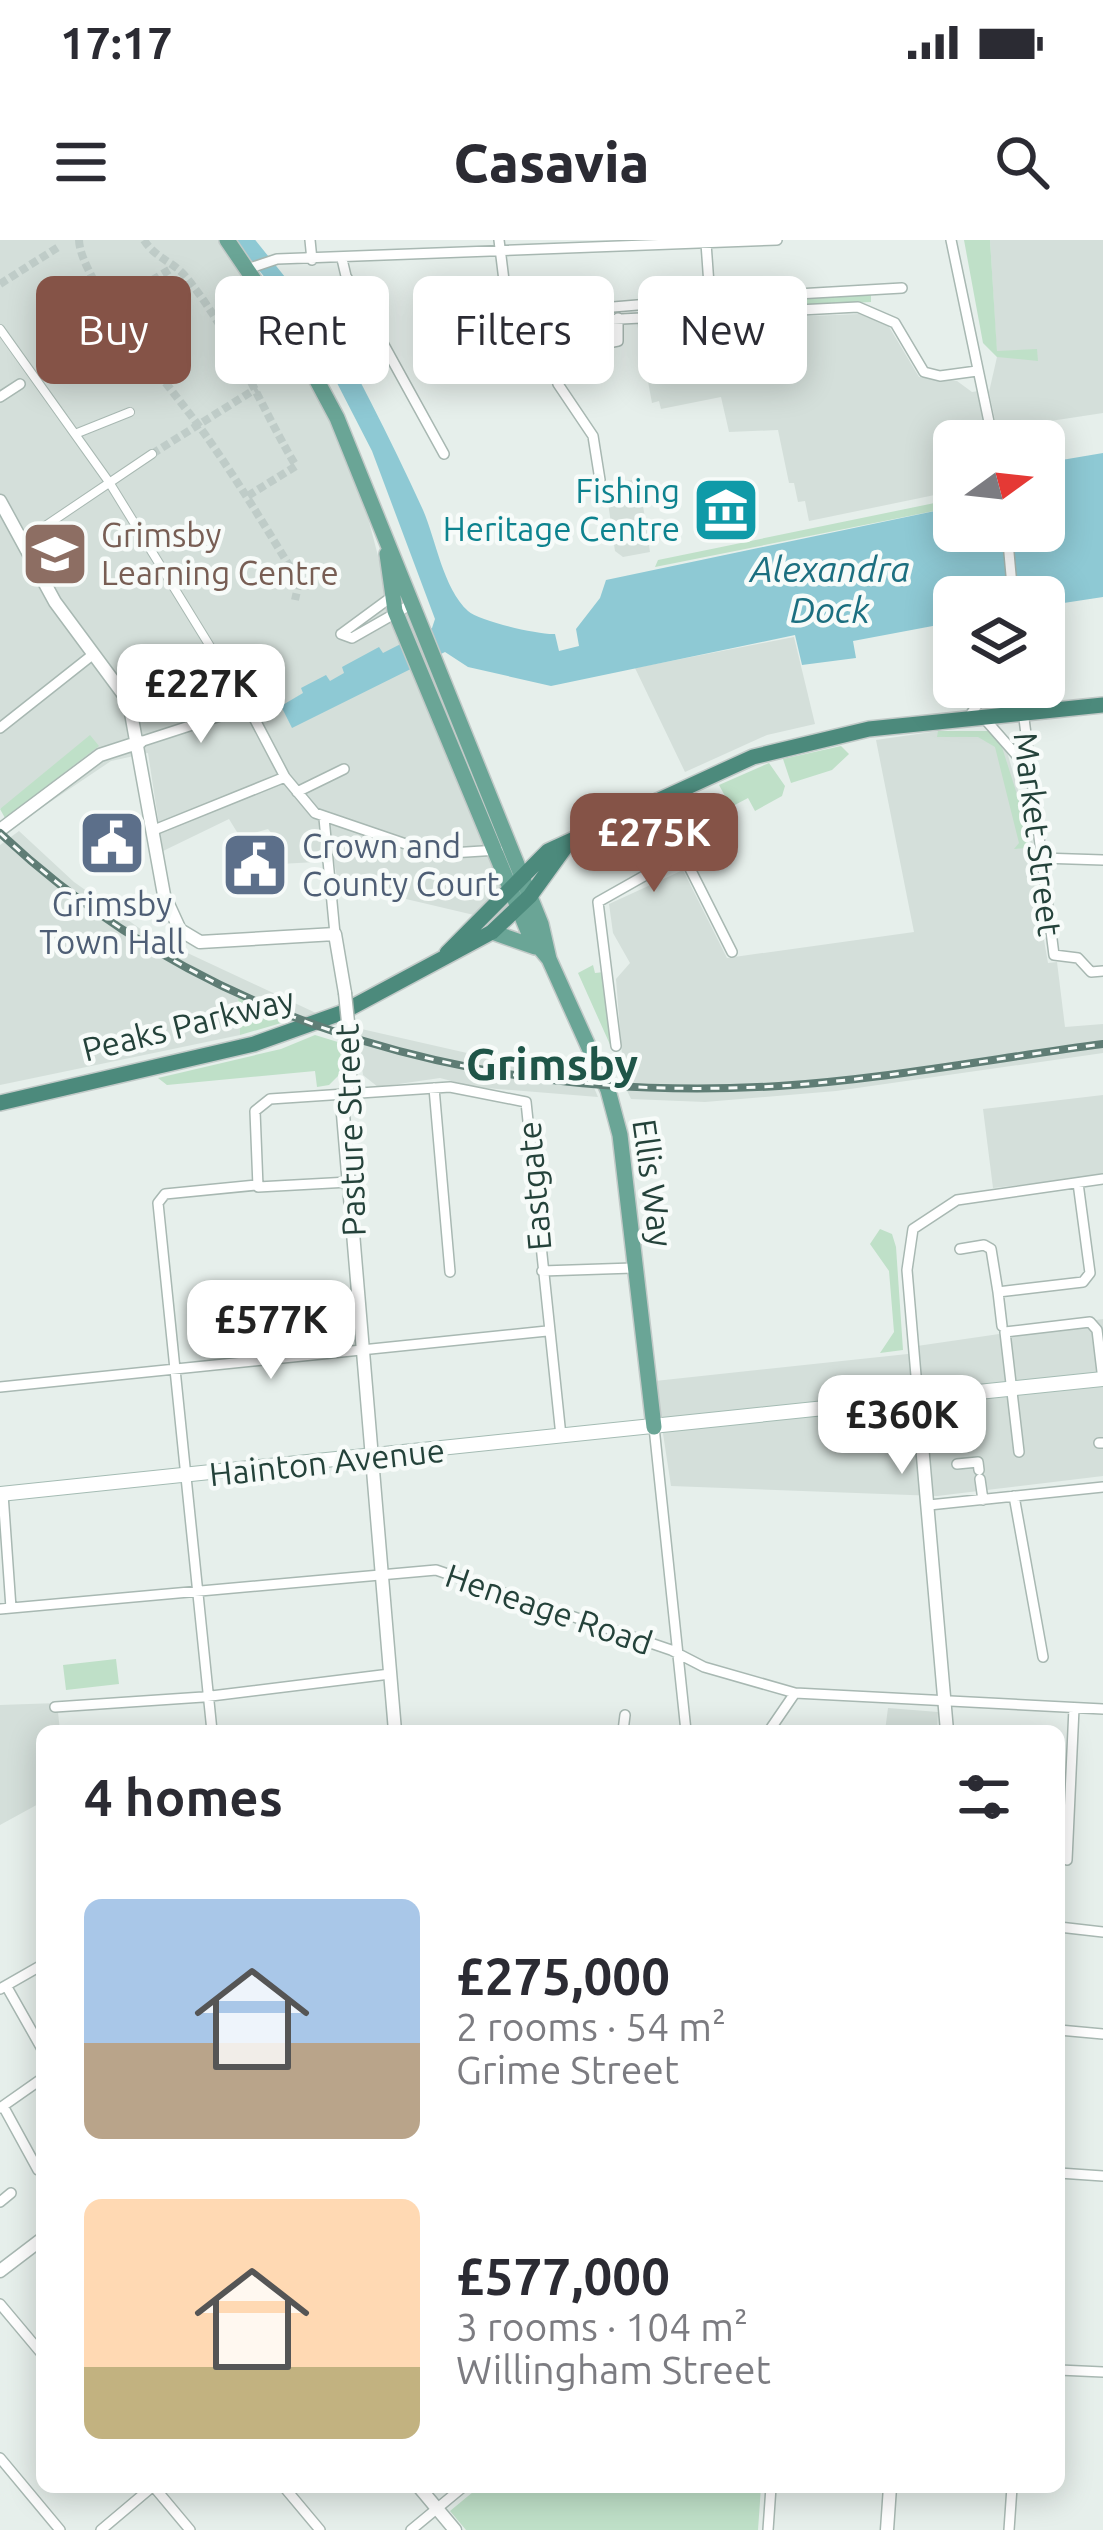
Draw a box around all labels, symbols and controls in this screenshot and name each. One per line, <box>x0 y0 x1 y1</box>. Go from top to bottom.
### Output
text: 17:17 <box>60 17 173 68</box>
icon: menu <box>48 129 114 195</box>
icon: search <box>989 129 1055 195</box>
text: Casavia <box>454 132 649 192</box>
chip: Buy <box>36 276 191 384</box>
chip: Rent <box>215 276 389 384</box>
chip: Filters <box>413 276 614 384</box>
chip: New <box>638 276 807 384</box>
north arrow <box>933 420 1065 552</box>
map controls <box>933 420 1065 708</box>
place label: Fishing Heritage Centre <box>443 472 680 547</box>
museum icon: Fishing Heritage Centre <box>691 475 761 545</box>
place label: Grimsby Learning Centre <box>101 516 339 591</box>
school or university icon: Grimsby Learning Centre <box>20 519 90 589</box>
water label: Alexandra Dock <box>748 548 910 630</box>
button: layers <box>933 576 1065 708</box>
pin: £227K <box>117 644 285 746</box>
text: £227K <box>144 661 258 704</box>
street label: Market Street <box>1008 730 1069 938</box>
pin: £275K <box>570 793 738 895</box>
public building icon: Grimsby Town Hall <box>77 808 147 878</box>
text: £275K <box>597 810 711 853</box>
place label: Crown and County Court <box>302 827 500 902</box>
public building icon: Crown and County Court <box>220 830 290 900</box>
place label: Grimsby Town Hall <box>39 885 185 960</box>
street label: Peaks Parkway <box>78 979 298 1068</box>
street label: Pasture Street <box>327 1023 372 1237</box>
district label: Grimsby <box>466 1038 638 1089</box>
street label: Ellis Way <box>626 1117 681 1249</box>
street label: Eastgate <box>509 1120 558 1252</box>
pin: £577K <box>187 1280 355 1382</box>
text: £577K <box>214 1297 328 1340</box>
pin: £360K <box>818 1375 986 1477</box>
text: £360K <box>845 1392 959 1435</box>
street label: Hainton Avenue <box>207 1431 447 1492</box>
street label: Heneage Road <box>441 1556 657 1661</box>
icon: filters <box>951 1764 1017 1830</box>
text: 4 homes <box>84 1768 283 1826</box>
icon: home <box>180 1947 324 2091</box>
text: £275,000 <box>456 1947 670 2005</box>
text: 2 rooms · 54 m² <box>456 2005 726 2048</box>
text: Grime Street <box>456 2048 679 2091</box>
icon: home <box>180 2247 324 2391</box>
text: £577,000 <box>456 2247 670 2305</box>
text: 3 rooms · 104 m² <box>456 2305 748 2348</box>
text: Willingham Street <box>456 2348 771 2391</box>

